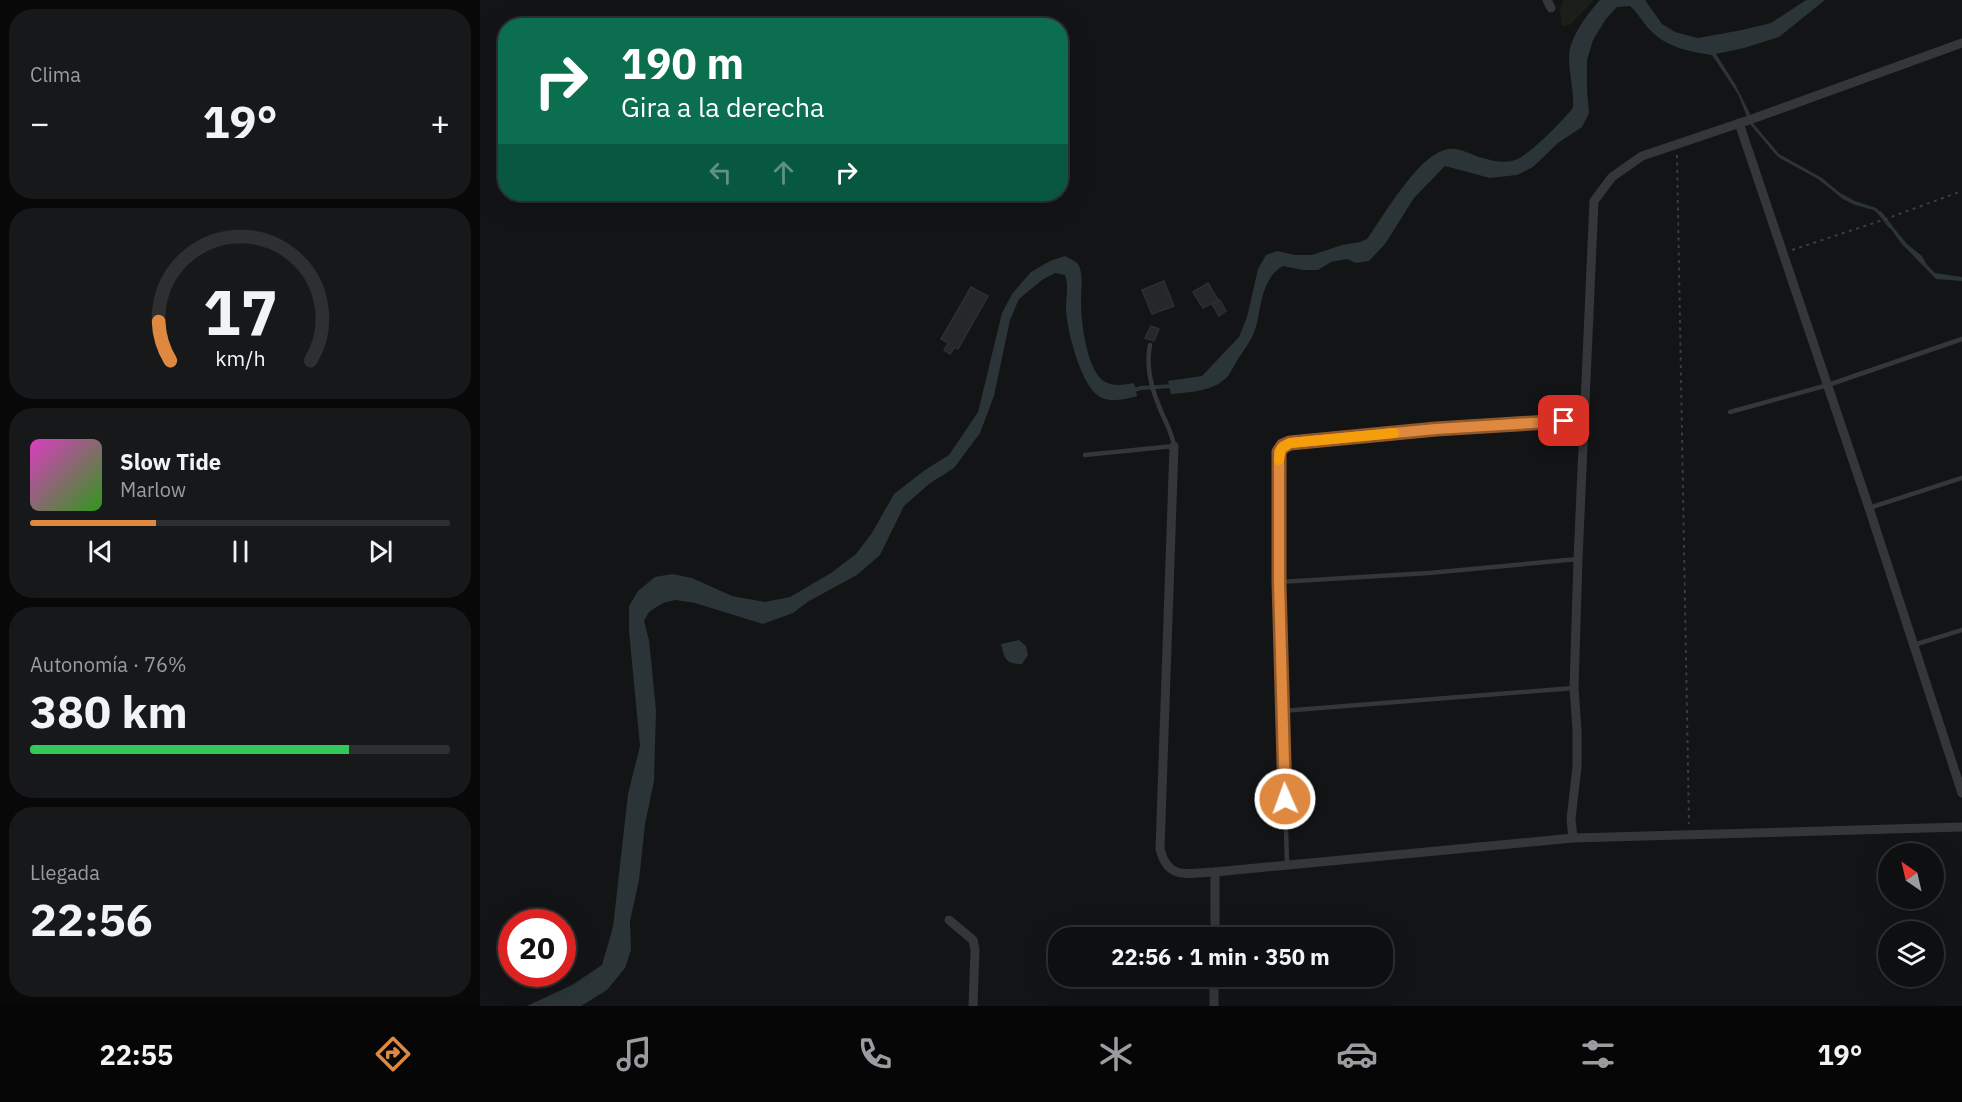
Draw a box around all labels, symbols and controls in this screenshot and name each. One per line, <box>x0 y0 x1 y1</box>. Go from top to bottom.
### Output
text: 190 m <box>621 36 744 91</box>
icon: right <box>522 42 600 120</box>
text: Clima <box>30 61 81 88</box>
text: Gira a la derecha <box>621 89 824 124</box>
text: 19° <box>202 92 278 150</box>
text: − <box>30 101 50 144</box>
text: + <box>430 101 450 144</box>
icon: left <box>704 156 737 189</box>
icon: ahead <box>767 156 800 189</box>
icon: right <box>830 156 863 189</box>
text: 17 <box>203 271 277 352</box>
text: km/h <box>215 344 265 372</box>
pin <box>1538 395 1589 446</box>
icon: arrive <box>1547 404 1580 437</box>
text: Slow Tide <box>120 447 221 476</box>
text: Marlow <box>120 476 186 503</box>
icon: previous <box>84 535 117 568</box>
icon: pause <box>224 535 257 568</box>
icon: next <box>364 535 397 568</box>
text: Autonomía · 76% <box>30 651 187 678</box>
text: 380 km <box>30 682 188 740</box>
position arrow <box>1253 767 1317 831</box>
north arrow <box>1878 843 1944 909</box>
map controls <box>1878 843 1944 987</box>
text: Llegada <box>30 859 100 886</box>
text: 22:56 <box>30 890 153 948</box>
speed limit sign: 20 <box>498 909 576 987</box>
button: layers <box>1878 921 1944 987</box>
text: 22:56 · 1 min · 350 m <box>1111 942 1330 971</box>
icon: directions <box>372 1033 414 1075</box>
icon: music <box>613 1033 655 1075</box>
icon: phone <box>854 1033 896 1075</box>
icon: climate <box>1095 1033 1137 1075</box>
icon: car <box>1336 1033 1378 1075</box>
icon: filters <box>1577 1033 1619 1075</box>
text: 22:55 <box>99 1037 173 1072</box>
text: 19° <box>1817 1037 1862 1072</box>

